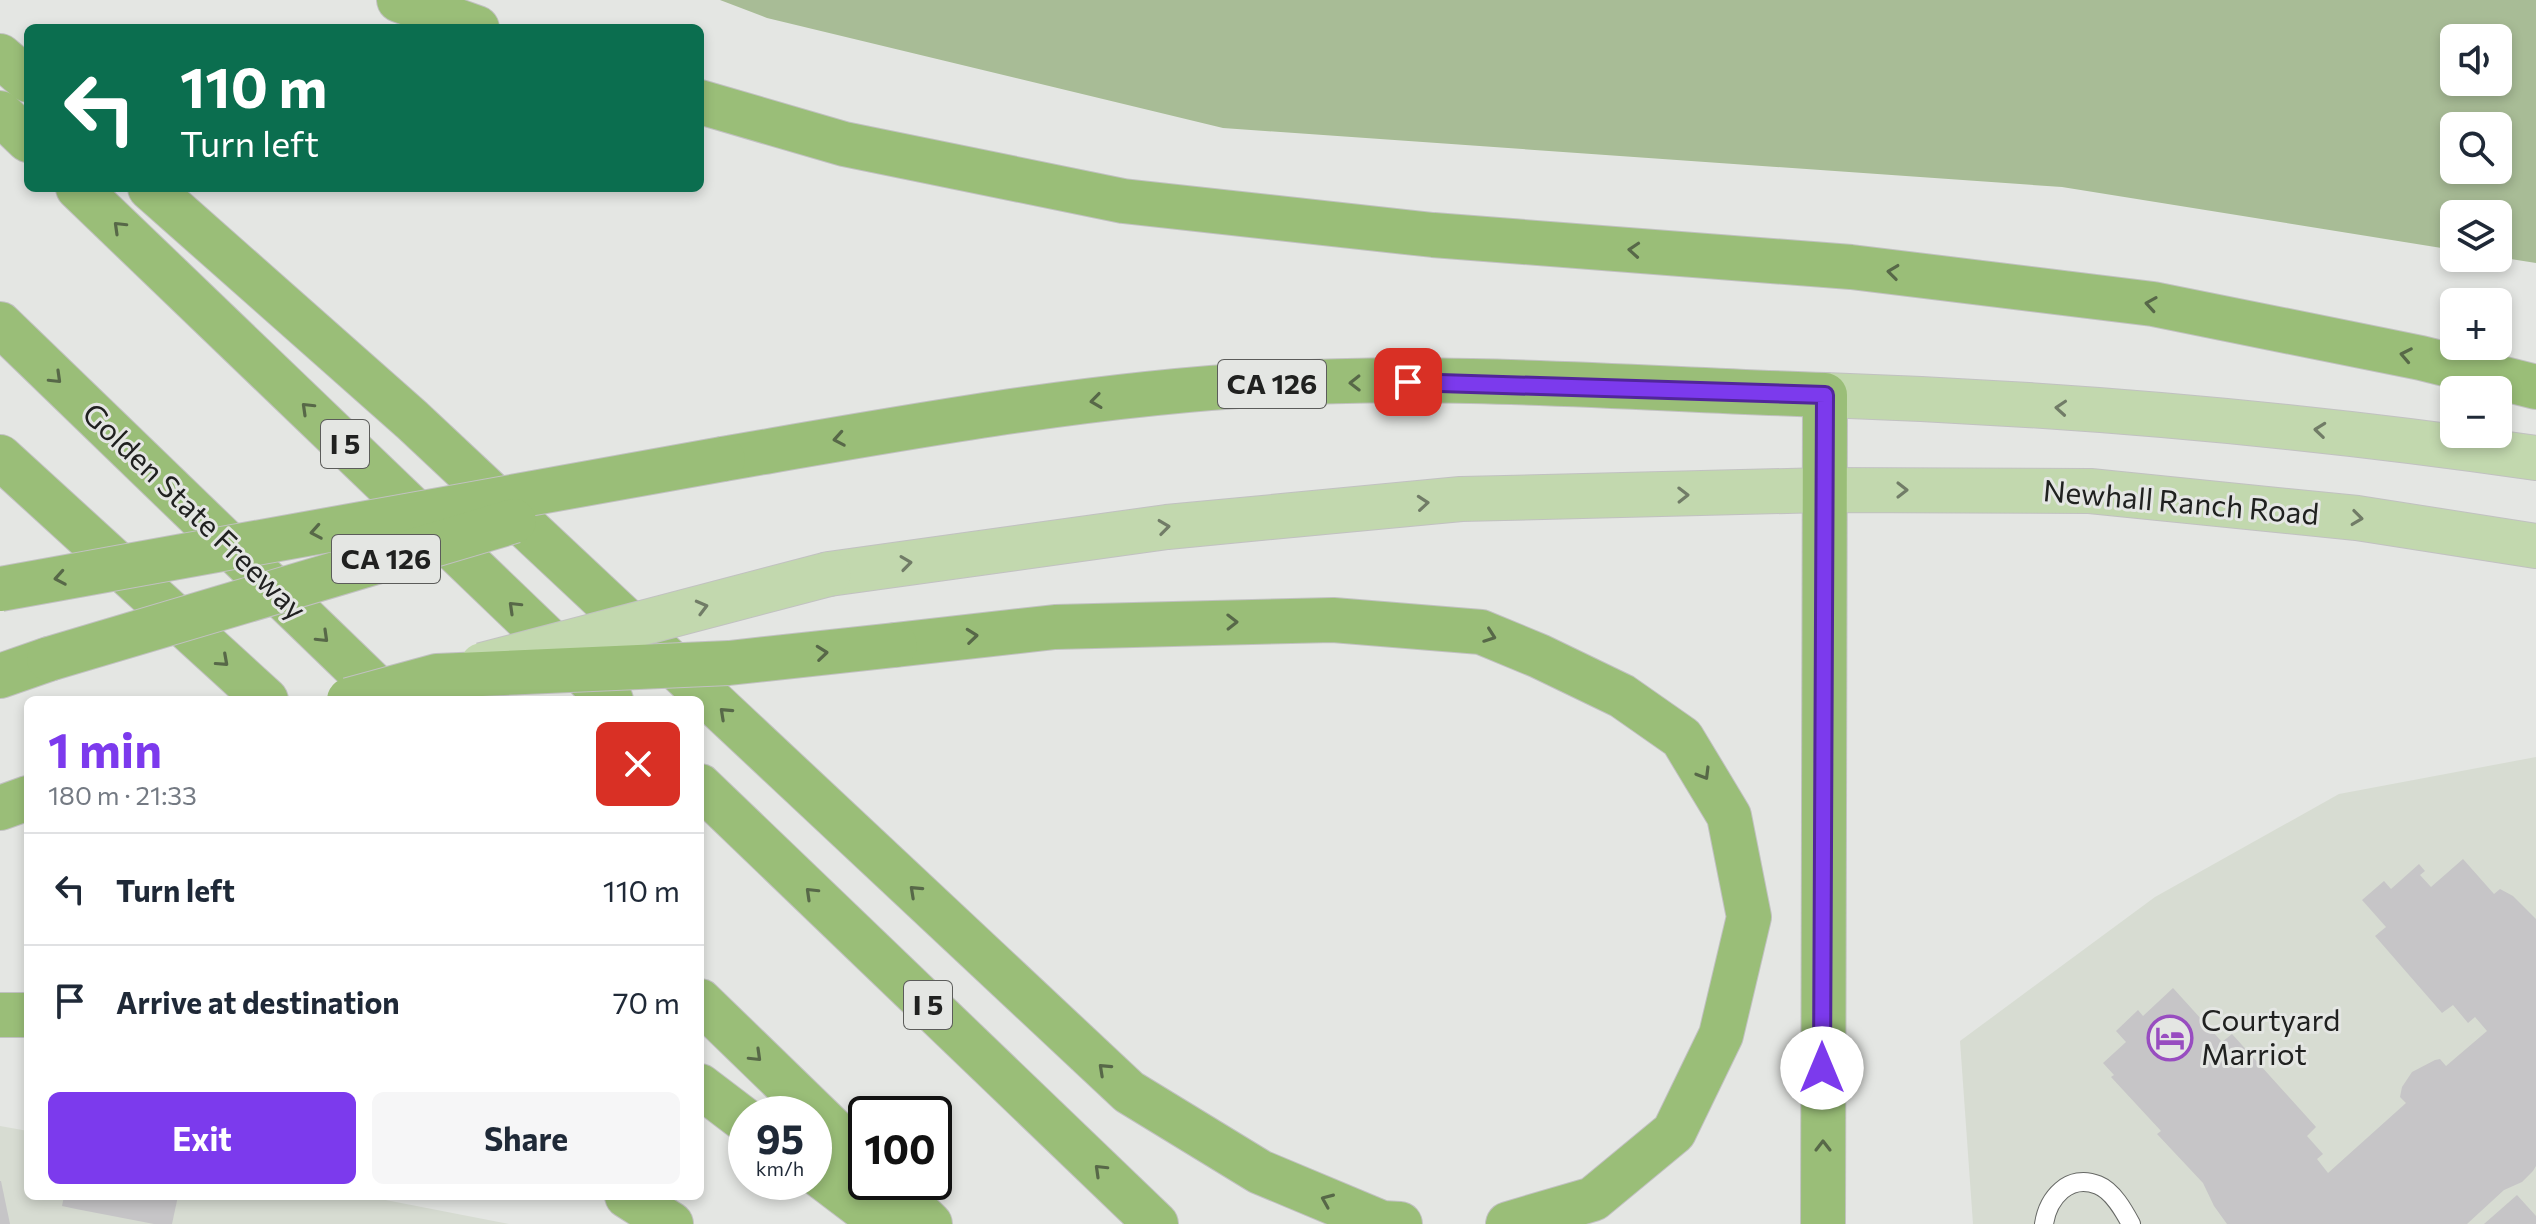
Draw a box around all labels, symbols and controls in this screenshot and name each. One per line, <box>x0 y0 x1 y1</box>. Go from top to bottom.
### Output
map controls <box>2440 24 2512 448</box>
button: sound <box>2440 24 2512 96</box>
text: 110 m <box>180 51 327 120</box>
icon: left <box>48 56 152 160</box>
button: search <box>2440 112 2512 184</box>
text: Turn left <box>180 120 319 164</box>
button: layers <box>2440 200 2512 272</box>
one-way arrow <box>114 222 128 237</box>
one-way arrow <box>1627 242 1640 259</box>
one-way arrow <box>1886 264 1900 281</box>
button: + <box>2440 288 2512 360</box>
one-way arrow <box>2144 296 2158 313</box>
one-way arrow <box>2400 347 2413 364</box>
pin <box>1374 348 1442 416</box>
road number: CA 126 <box>1218 360 1326 408</box>
icon: arrive <box>1386 360 1430 404</box>
one-way arrow <box>47 369 61 383</box>
one-way arrow <box>1348 374 1361 392</box>
button: − <box>2440 376 2512 448</box>
one-way arrow <box>1089 392 1103 409</box>
street label: Golden State Freeway <box>76 394 315 627</box>
one-way arrow <box>2054 400 2067 417</box>
one-way arrow <box>302 402 316 417</box>
road number: I 5 <box>321 420 369 468</box>
one-way arrow <box>2313 421 2326 438</box>
one-way arrow <box>832 430 846 447</box>
street label: Newhall Ranch Road <box>2042 470 2321 531</box>
one-way arrow <box>1896 481 1909 499</box>
one-way arrow <box>1677 486 1690 504</box>
one-way arrow <box>1417 494 1430 511</box>
one-way arrow <box>2350 509 2364 526</box>
one-way arrow <box>1158 519 1171 536</box>
one-way arrow <box>309 523 323 540</box>
road number: CA 126 <box>332 535 440 583</box>
one-way arrow <box>900 555 913 572</box>
one-way arrow <box>53 569 67 586</box>
one-way arrow <box>695 600 709 617</box>
one-way arrow <box>509 602 523 616</box>
one-way arrow <box>1226 614 1239 631</box>
one-way arrow <box>314 627 328 642</box>
one-way arrow <box>1483 627 1497 643</box>
one-way arrow <box>966 628 979 645</box>
one-way arrow <box>816 644 829 661</box>
one-way arrow <box>213 651 228 665</box>
one-way arrow <box>720 708 734 723</box>
text: 1 min <box>48 719 162 778</box>
button: close <box>596 722 680 806</box>
one-way arrow <box>1694 765 1710 780</box>
text: 180 m · 21:33 <box>48 779 197 810</box>
icon: left <box>48 867 92 911</box>
text: Turn left <box>116 871 235 908</box>
text: 110 m <box>603 871 680 908</box>
one-way arrow <box>909 886 924 900</box>
one-way arrow <box>806 888 821 902</box>
icon: arrive <box>48 979 92 1023</box>
road number: I 5 <box>904 981 952 1029</box>
text: Arrive at destination <box>116 983 400 1020</box>
text: 70 m <box>613 983 680 1020</box>
place label: Courtyard Marriot <box>2201 1000 2340 1071</box>
hotel icon: Courtyard Marriot <box>2146 1014 2194 1062</box>
position arrow <box>1780 1026 1864 1110</box>
one-way arrow <box>747 1046 761 1061</box>
one-way arrow <box>1099 1064 1114 1078</box>
button: Exit <box>48 1092 356 1184</box>
button: Share <box>372 1092 680 1184</box>
speed limit sign: 100 <box>848 1096 952 1200</box>
text: 95 <box>756 1113 804 1162</box>
one-way arrow <box>1814 1139 1832 1152</box>
text: km/h <box>756 1156 804 1180</box>
one-way arrow <box>1095 1165 1109 1179</box>
one-way arrow <box>1321 1193 1335 1209</box>

